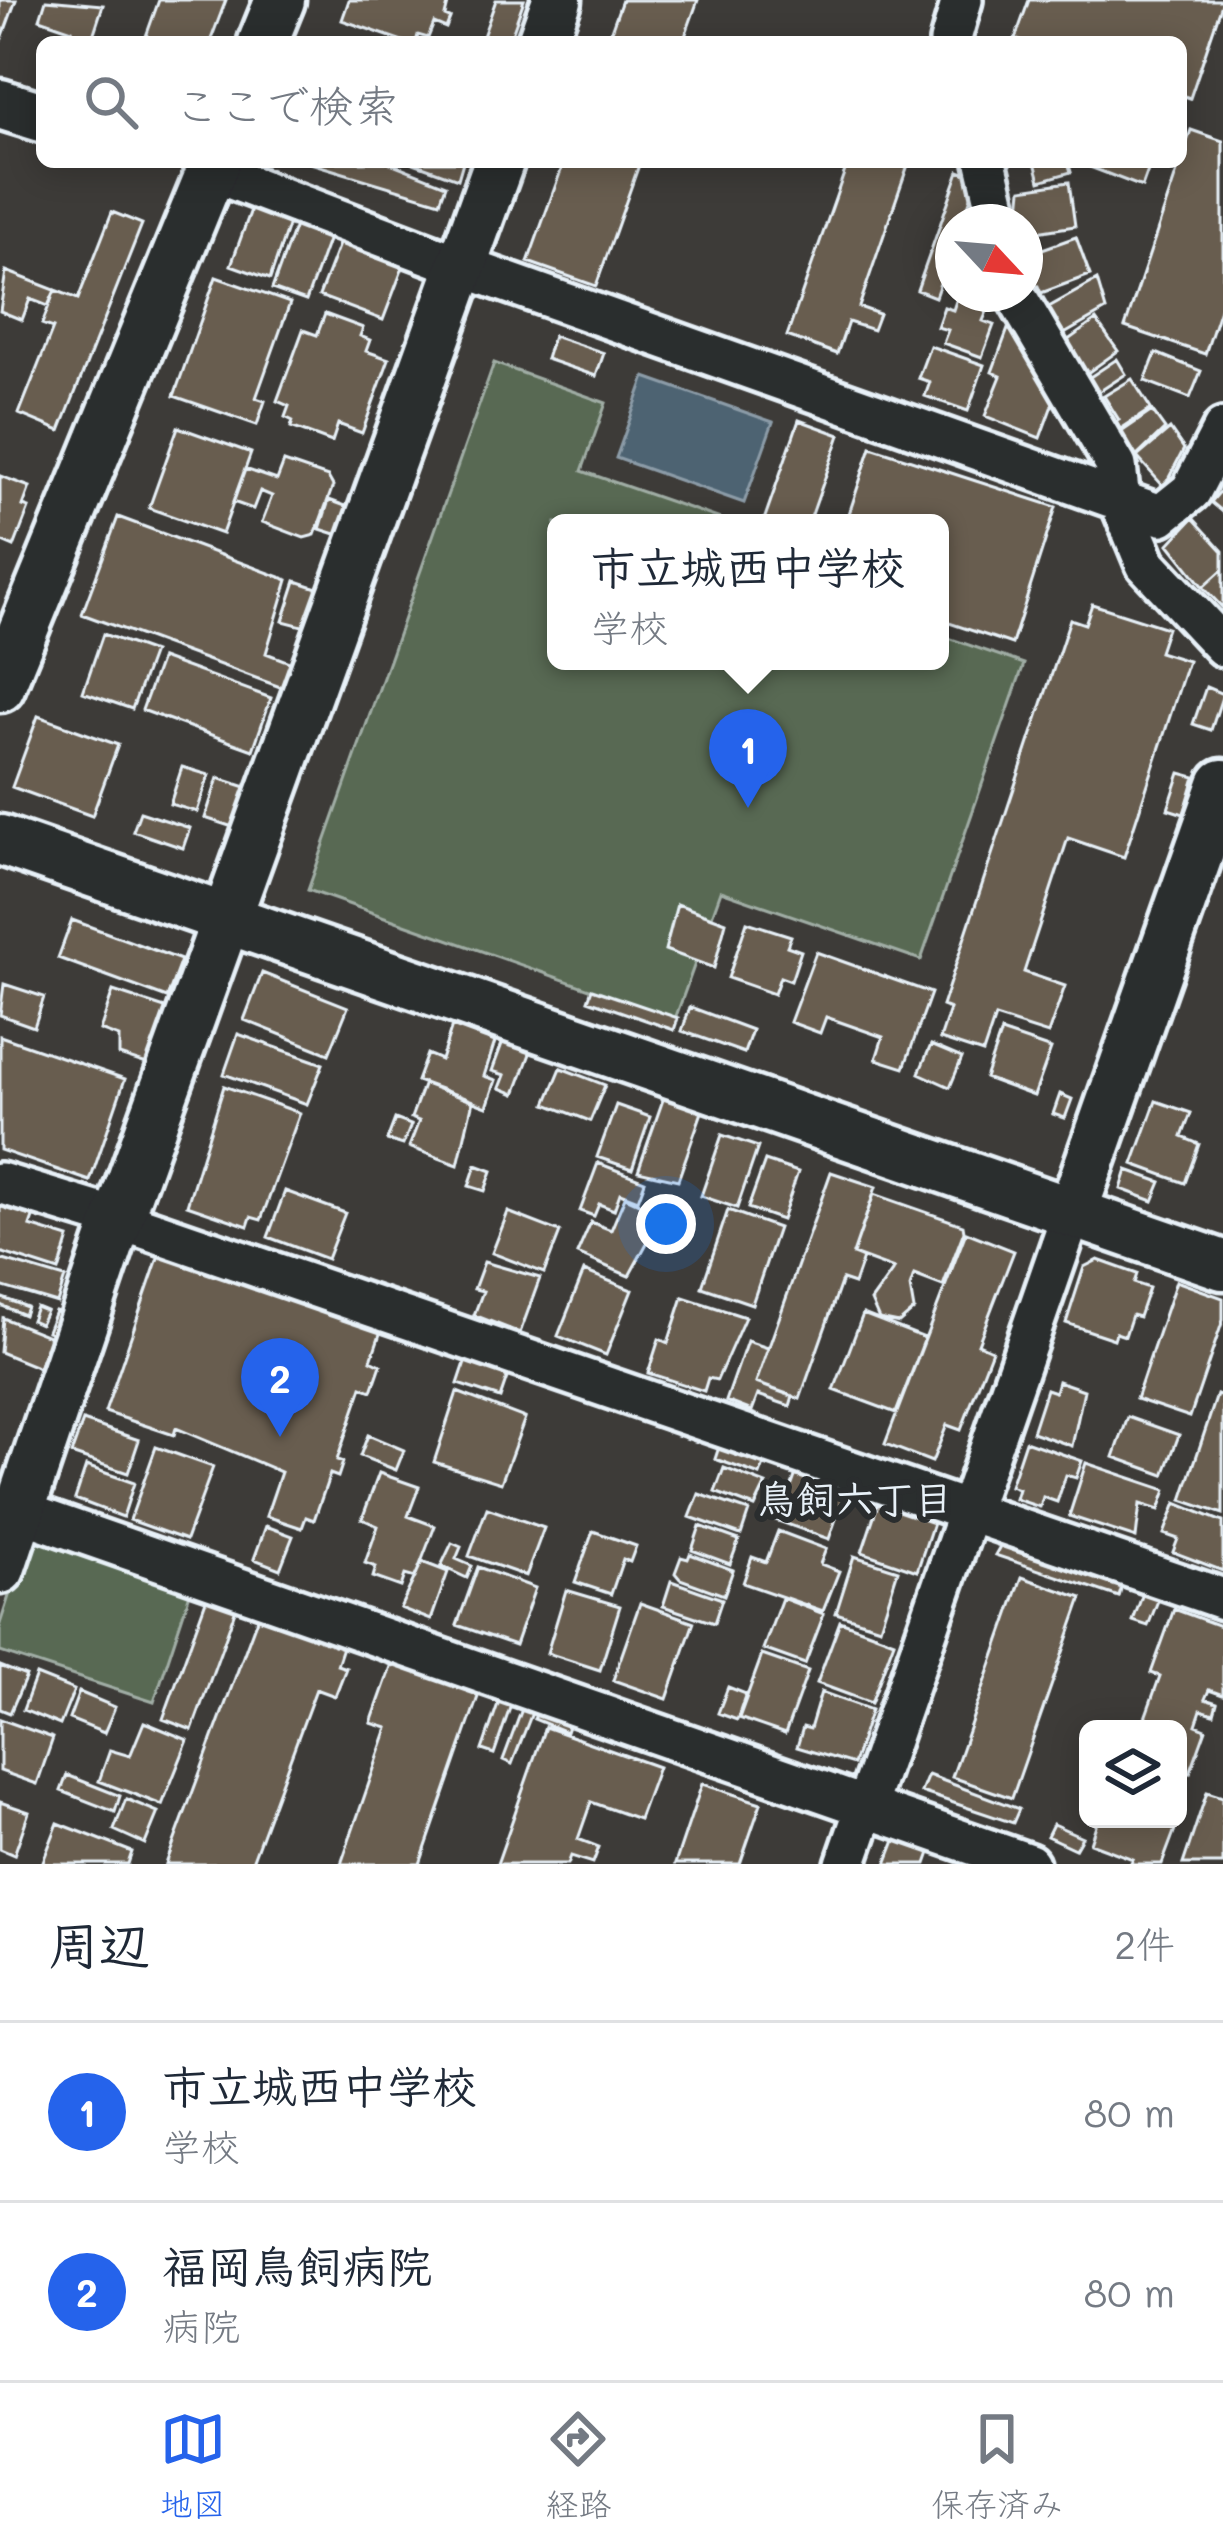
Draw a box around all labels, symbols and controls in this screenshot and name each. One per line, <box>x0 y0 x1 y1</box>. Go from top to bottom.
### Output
search box <box>36 36 1187 168</box>
icon: search <box>78 69 144 135</box>
text: ここで検索 <box>174 75 399 133</box>
north arrow <box>935 204 1043 312</box>
popup <box>547 514 949 670</box>
text: 市立城西中学校 <box>590 537 906 595</box>
text: 学校 <box>590 601 669 652</box>
pin: 1 <box>709 709 787 808</box>
your location <box>636 1194 696 1254</box>
pin: 2 <box>241 1338 319 1437</box>
district label: 鳥飼六丁目 <box>757 1472 953 1523</box>
map controls <box>1079 1720 1187 1828</box>
button: layers <box>1079 1720 1187 1828</box>
text: 周辺 <box>48 1910 150 1977</box>
text: 2件 <box>1114 1918 1175 1969</box>
text: 市立城西中学校 <box>162 2056 477 2114</box>
text: 1 <box>78 2086 96 2137</box>
text: 80 m <box>1084 2086 1175 2137</box>
text: 学校 <box>162 2120 240 2171</box>
text: 福岡鳥飼病院 <box>162 2236 432 2294</box>
text: 2 <box>76 2266 98 2317</box>
text: 80 m <box>1084 2266 1175 2317</box>
text: 病院 <box>162 2300 240 2351</box>
tab: 地図 <box>160 2406 226 2526</box>
tab: 経路 <box>545 2406 611 2526</box>
tab: 保存済み <box>931 2406 1063 2526</box>

